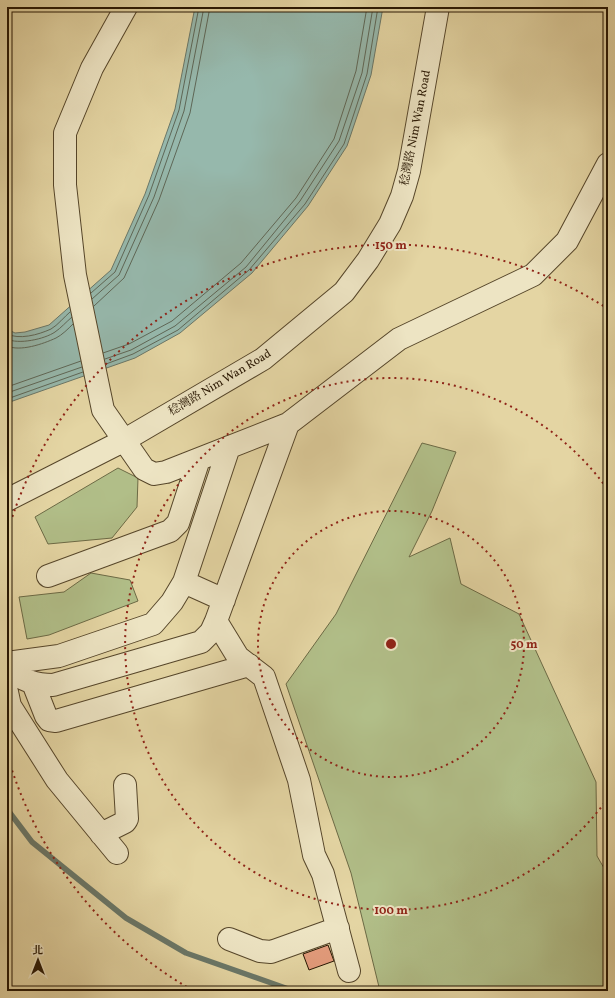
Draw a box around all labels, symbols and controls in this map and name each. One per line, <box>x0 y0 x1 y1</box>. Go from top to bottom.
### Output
street label: 稔灣路 Nim Wan Road <box>397 69 435 187</box>
text: 150 m <box>375 238 407 254</box>
street label: 稔灣路 Nim Wan Road <box>166 346 275 420</box>
centre of rings <box>384 637 398 651</box>
text: 50 m <box>510 637 538 653</box>
text: 100 m <box>374 903 408 919</box>
north arrow <box>18 940 58 980</box>
text: 北 <box>33 944 44 959</box>

